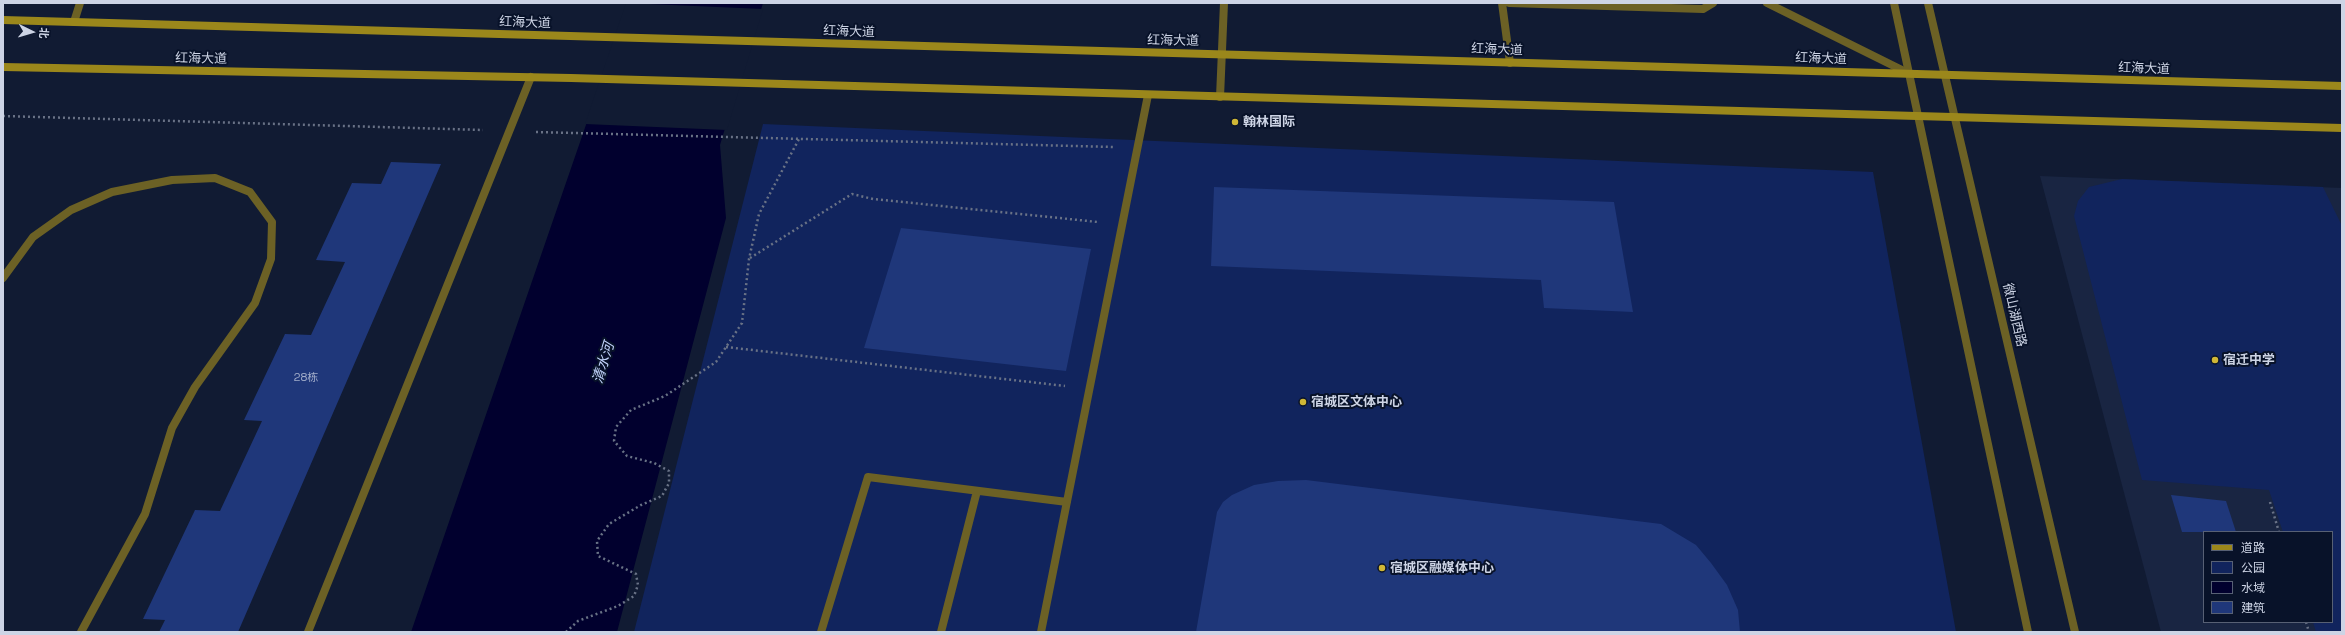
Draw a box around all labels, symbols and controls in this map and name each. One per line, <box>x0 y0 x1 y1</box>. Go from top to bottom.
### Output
north arrow <box>12 12 52 52</box>
street label: 红海大道 <box>499 14 551 32</box>
street label: 红海大道 <box>823 23 875 41</box>
text: 北 <box>37 27 51 39</box>
street label: 红海大道 <box>1147 33 1199 49</box>
street label: 红海大道 <box>1471 41 1523 59</box>
street label: 红海大道 <box>1795 50 1847 68</box>
street label: 红海大道 <box>175 51 227 67</box>
street label: 红海大道 <box>2118 60 2170 78</box>
place label: 翰林国际 <box>1243 114 1295 130</box>
marker: 翰林国际 <box>1230 117 1240 127</box>
street label: 微山湖西路 <box>1999 282 2029 348</box>
water label: 清水河 <box>590 340 618 386</box>
place label: 宿迁中学 <box>2223 352 2275 368</box>
marker: 宿迁中学 <box>2210 355 2220 365</box>
house number: 28栋 <box>294 371 318 385</box>
place label: 宿城区文体中心 <box>1311 394 1402 410</box>
marker: 宿城区文体中心 <box>1298 397 1308 407</box>
legend <box>2203 531 2333 623</box>
text: 道路 <box>2241 540 2265 556</box>
place label: 宿城区融媒体中心 <box>1390 560 1494 576</box>
text: 公园 <box>2241 560 2265 576</box>
marker: 宿城区融媒体中心 <box>1377 563 1387 573</box>
text: 水域 <box>2241 580 2265 596</box>
text: 建筑 <box>2241 600 2265 616</box>

